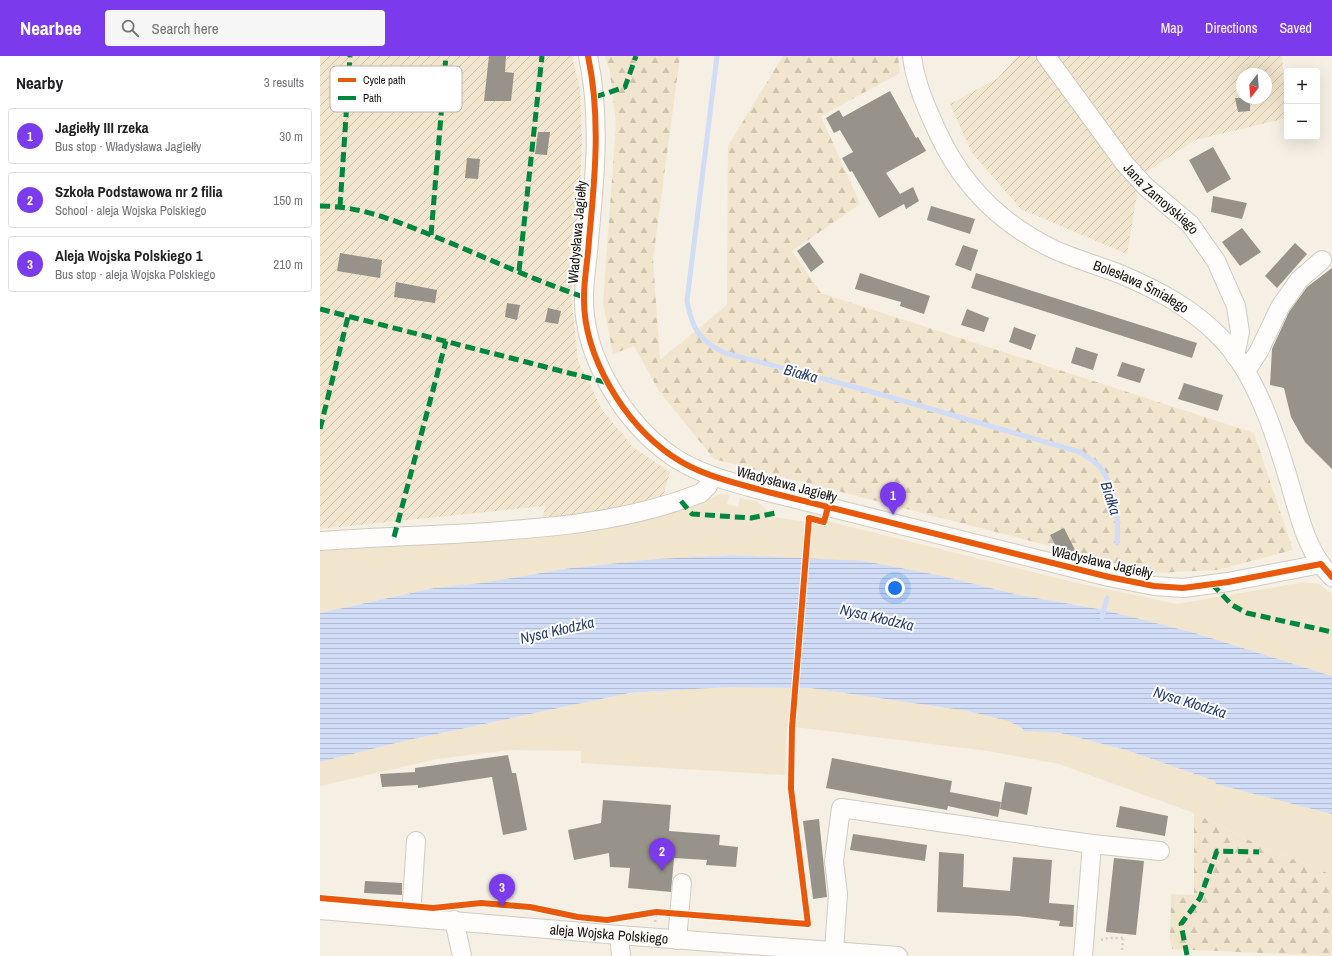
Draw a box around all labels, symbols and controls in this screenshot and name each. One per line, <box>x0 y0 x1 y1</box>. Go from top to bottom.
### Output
search box <box>105 10 385 46</box>
text: Nearbee <box>20 15 81 41</box>
icon: search <box>119 17 141 39</box>
text: Search here <box>151 18 219 39</box>
text: Map <box>1161 19 1183 37</box>
text: Directions <box>1205 19 1257 37</box>
text: Saved <box>1279 19 1312 37</box>
legend <box>330 66 462 112</box>
north arrow <box>1236 68 1272 104</box>
map controls <box>1284 68 1320 140</box>
button: + <box>1284 68 1320 104</box>
text: Nearby <box>16 71 63 94</box>
text: Cycle path <box>363 73 406 87</box>
text: 3 results <box>264 74 304 91</box>
text: Path <box>363 91 382 105</box>
button: − <box>1284 104 1320 140</box>
text: Jagiełły III rzeka <box>55 117 149 138</box>
text: 1 <box>27 128 33 145</box>
text: 30 m <box>279 128 303 145</box>
text: Bus stop · Władysława Jagiełły <box>55 138 201 155</box>
street label: Jana Zamoyskiego <box>1119 159 1203 237</box>
street label: Władysława Jagiełły <box>564 179 590 284</box>
text: Szkoła Podstawowa nr 2 filia <box>55 181 223 202</box>
text: 2 <box>27 192 33 209</box>
text: 150 m <box>273 192 303 209</box>
text: School · aleja Wojska Polskiego <box>55 202 207 219</box>
text: Aleja Wojska Polskiego 1 <box>55 245 202 266</box>
text: 3 <box>27 256 33 273</box>
text: 210 m <box>273 256 303 273</box>
street label: Bolesława Śmiałego <box>1091 256 1192 317</box>
text: Bus stop · aleja Wojska Polskiego <box>55 266 215 283</box>
water label: Białka <box>782 358 820 388</box>
street label: Władysława Jagiełły <box>735 462 839 506</box>
water label: Białka <box>1096 478 1126 518</box>
pin: 1 <box>880 482 906 515</box>
street label: Władysława Jagiełły <box>1050 542 1155 582</box>
your location <box>885 578 905 598</box>
water label: Nysa Kłodzka <box>838 598 916 636</box>
water label: Nysa Kłodzka <box>518 611 596 649</box>
water label: Nysa Kłodzka <box>1151 681 1229 723</box>
pin: 2 <box>649 838 675 871</box>
pin: 3 <box>489 874 515 907</box>
street label: aleja Wojska Polskiego <box>549 920 669 948</box>

